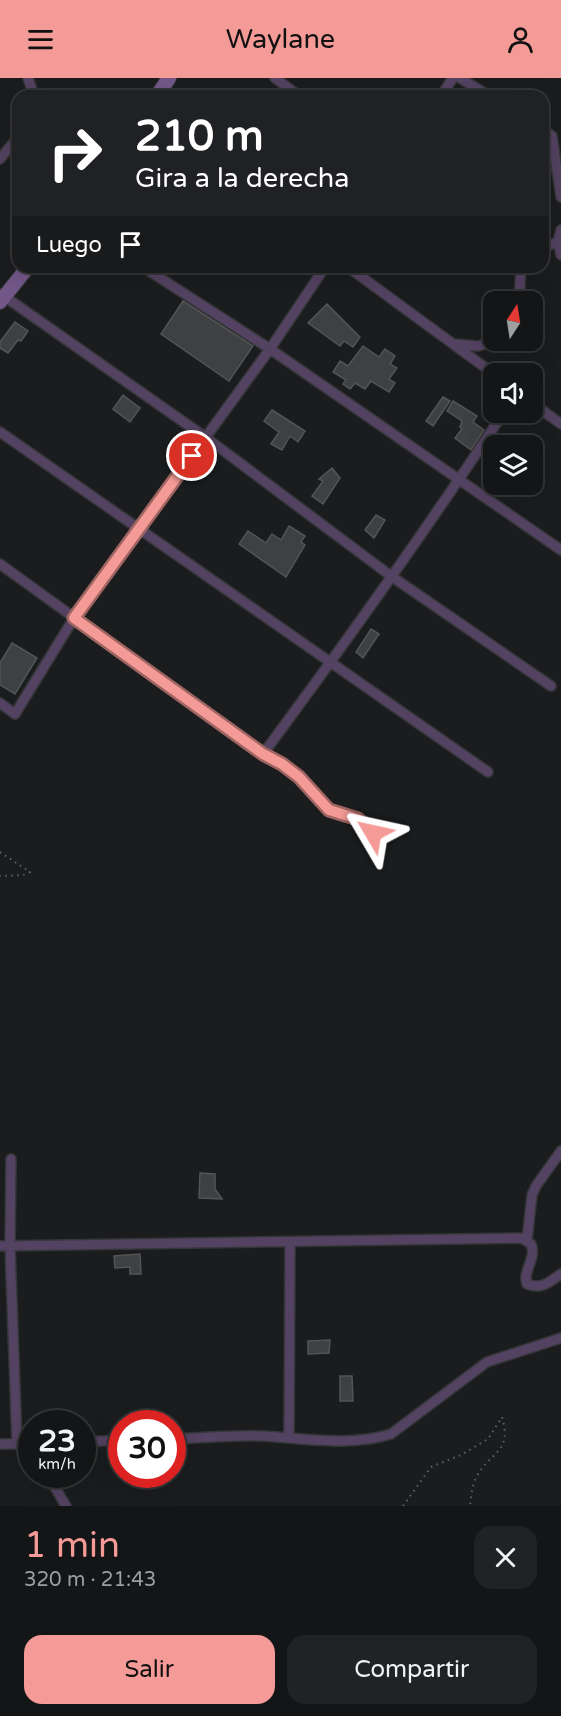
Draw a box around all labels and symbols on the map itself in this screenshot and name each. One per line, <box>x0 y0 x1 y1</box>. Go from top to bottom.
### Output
north arrow <box>483 291 543 351</box>
pin <box>166 430 217 481</box>
position arrow <box>341 801 405 865</box>
speed limit sign: 30 <box>108 1410 186 1488</box>

